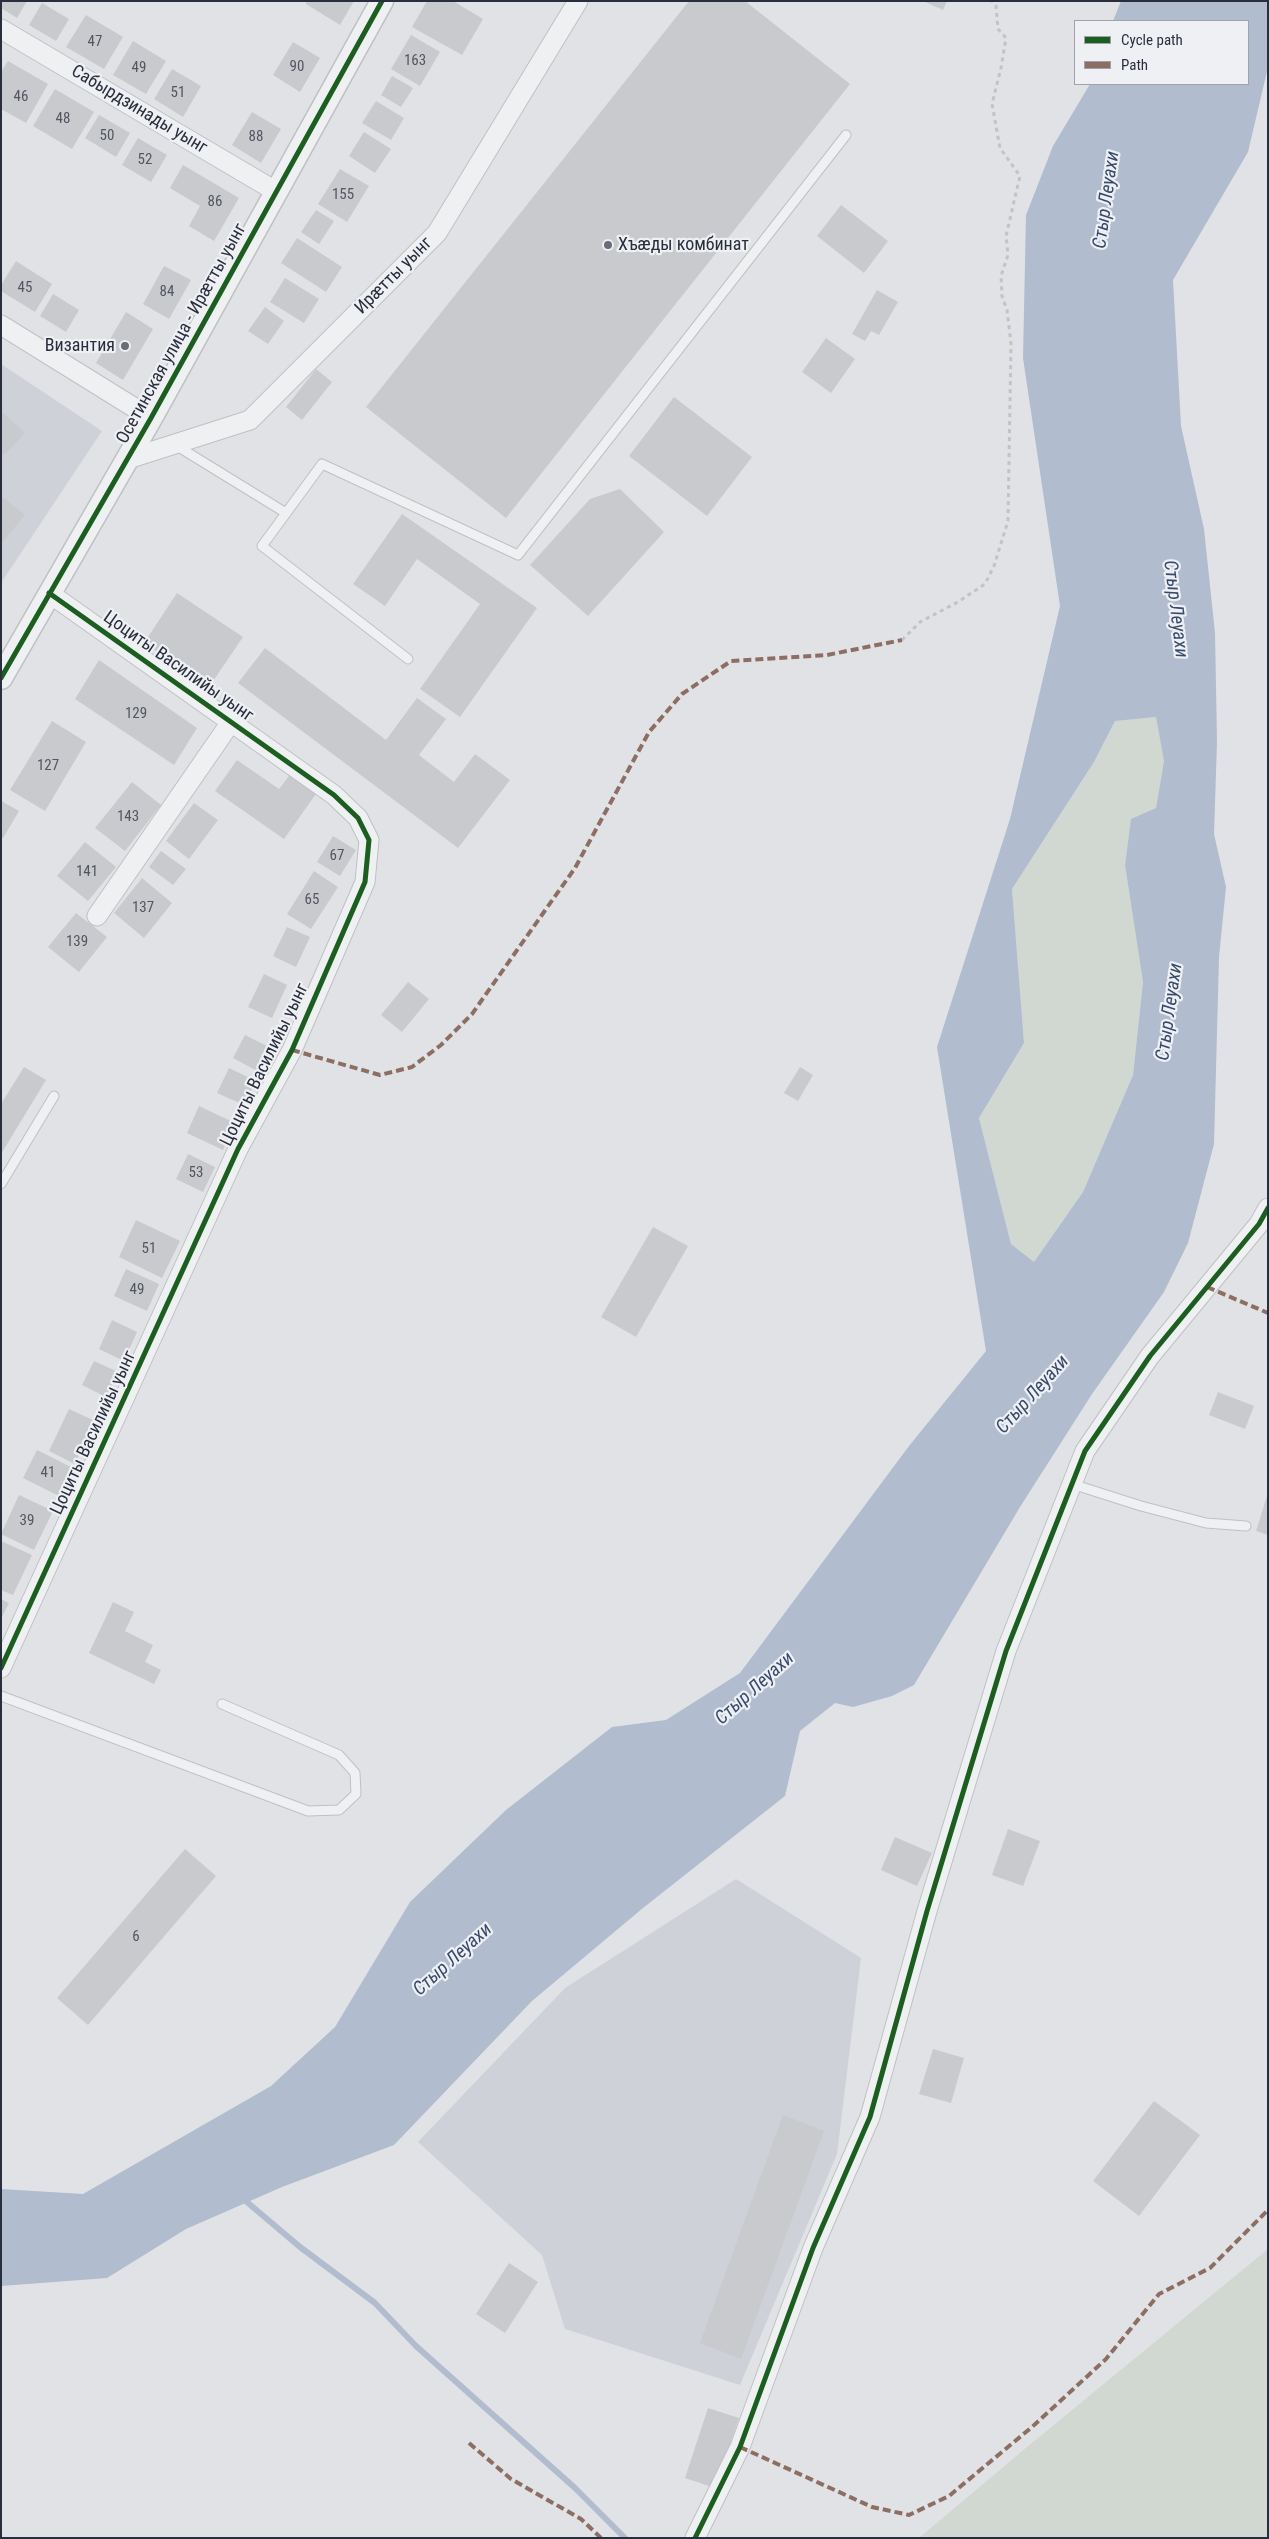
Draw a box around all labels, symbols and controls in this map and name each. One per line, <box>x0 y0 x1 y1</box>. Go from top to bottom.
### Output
legend <box>1074 20 1249 85</box>
text: Cycle path <box>1121 31 1183 49</box>
house number: 47 <box>88 33 102 51</box>
house number: 163 <box>404 52 426 70</box>
text: Path <box>1121 56 1148 74</box>
house number: 90 <box>290 58 304 76</box>
house number: 49 <box>132 59 146 77</box>
street label: Сабырдзинады уынг <box>67 61 211 159</box>
house number: 51 <box>171 84 185 102</box>
house number: 46 <box>14 88 28 106</box>
house number: 48 <box>56 110 70 128</box>
house number: 50 <box>100 127 114 145</box>
house number: 88 <box>249 128 263 146</box>
water label: Стыр Леуахи <box>1089 150 1125 250</box>
house number: 52 <box>138 151 152 169</box>
house number: 155 <box>332 186 354 204</box>
house number: 86 <box>208 193 222 211</box>
street label: Осетинская улица - Ирæтты уынг <box>112 220 252 448</box>
street label: Ирæтты уынг <box>351 233 437 319</box>
place label: Хъæды комбинат <box>618 234 749 256</box>
marker: Хъæды комбинат <box>602 239 614 251</box>
house number: 45 <box>18 279 32 297</box>
house number: 84 <box>160 283 174 301</box>
place label: Византия <box>45 335 115 357</box>
marker: Византия <box>119 340 131 352</box>
water label: Стыр Леуахи <box>1158 559 1192 659</box>
street label: Цоциты Василийы уынг <box>99 607 257 727</box>
house number: 129 <box>125 705 147 723</box>
house number: 127 <box>37 757 59 775</box>
house number: 143 <box>117 808 139 826</box>
house number: 67 <box>330 847 344 865</box>
house number: 141 <box>76 863 98 881</box>
house number: 65 <box>305 891 319 909</box>
house number: 137 <box>132 899 154 917</box>
house number: 139 <box>66 933 88 951</box>
water label: Стыр Леуахи <box>1152 962 1188 1062</box>
street label: Цоциты Василийы уынг <box>216 980 314 1150</box>
house number: 53 <box>189 1164 203 1182</box>
house number: 51 <box>142 1240 156 1258</box>
house number: 49 <box>130 1281 144 1299</box>
street label: Цоциты Василийы уынг <box>46 1348 142 1518</box>
water label: Стыр Леуахи <box>992 1351 1074 1439</box>
house number: 41 <box>41 1464 55 1482</box>
house number: 39 <box>20 1512 34 1530</box>
water label: Стыр Леуахи <box>711 1648 799 1730</box>
water label: Стыр Леуахи <box>409 1919 497 2001</box>
house number: 6 <box>132 1928 140 1946</box>

